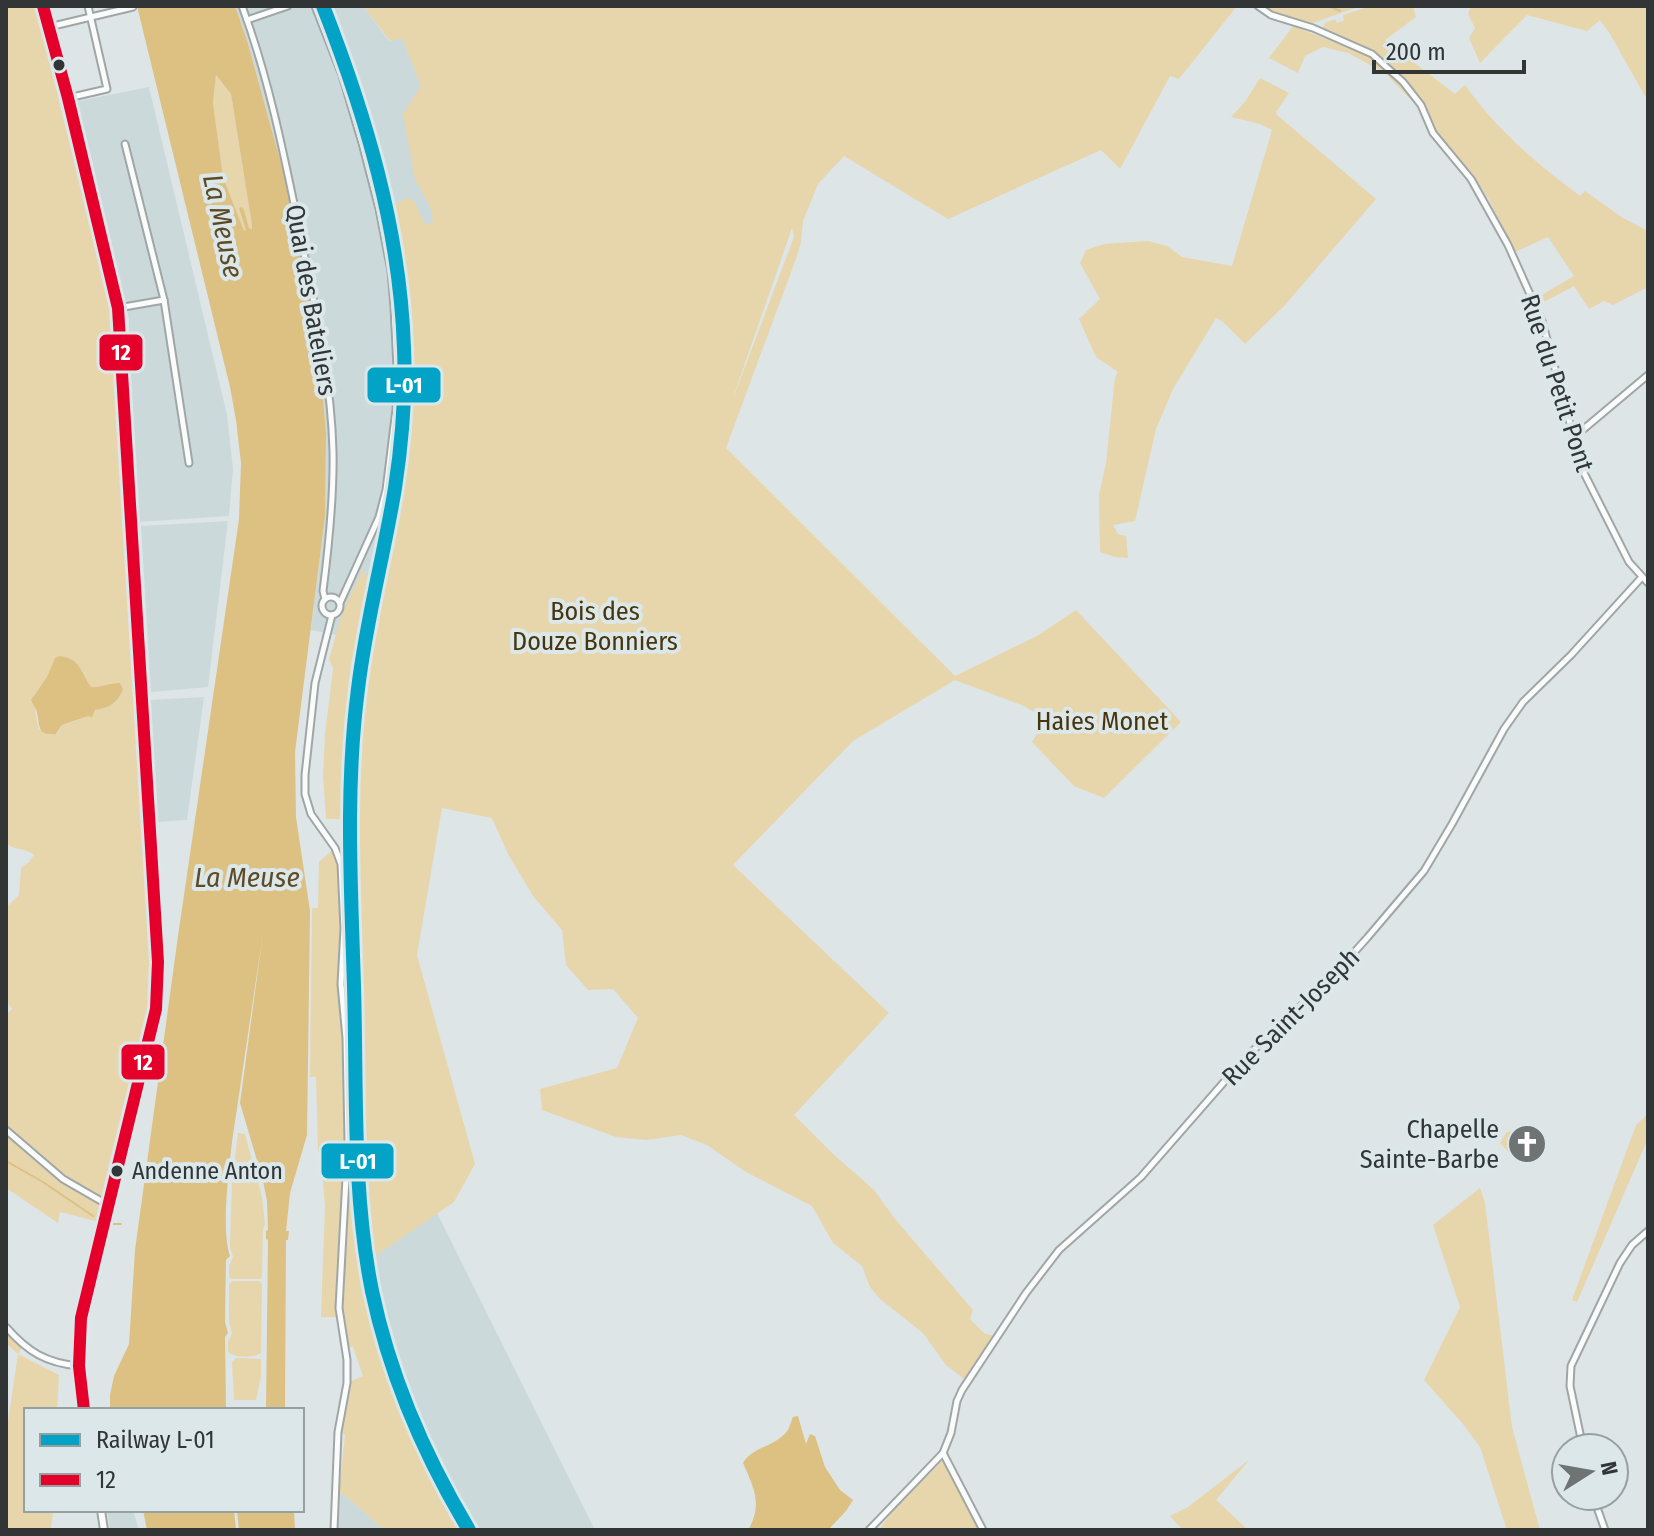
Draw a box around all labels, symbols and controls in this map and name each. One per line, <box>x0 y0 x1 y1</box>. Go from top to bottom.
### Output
scale bar <box>1374 24 1524 74</box>
text: 200 m <box>1386 38 1446 66</box>
unlabelled marker <box>51 57 67 73</box>
water label: La Meuse <box>196 171 250 281</box>
street label: Quai des Bateliers <box>279 202 343 398</box>
street label: Rue du Petit Pont <box>1514 291 1600 476</box>
line badge: 12 <box>98 333 144 372</box>
text: 12 <box>111 339 131 366</box>
line badge: L-01 <box>366 366 442 404</box>
text: L-01 <box>385 372 423 399</box>
park label: Bois des Douze Bonniers <box>512 596 678 657</box>
park label: Haies Monet <box>1036 706 1169 737</box>
water label: La Meuse <box>194 861 300 894</box>
street label: Rue Saint-Joseph <box>1216 942 1366 1092</box>
line badge: 12 <box>120 1043 166 1081</box>
text: 12 <box>133 1049 153 1076</box>
place label: Chapelle Sainte-Barbe <box>1360 1114 1499 1175</box>
church icon: Chapelle Sainte-Barbe <box>1506 1123 1548 1165</box>
line badge: L-01 <box>320 1142 395 1180</box>
text: L-01 <box>339 1148 377 1175</box>
place label: Andenne Anton <box>132 1157 283 1185</box>
marker: Andenne Anton <box>109 1163 125 1179</box>
legend <box>24 1408 304 1512</box>
text: Railway L-01 <box>96 1426 215 1454</box>
north arrow <box>1550 1432 1630 1512</box>
text: N <box>1595 1459 1624 1477</box>
text: 12 <box>96 1466 116 1494</box>

